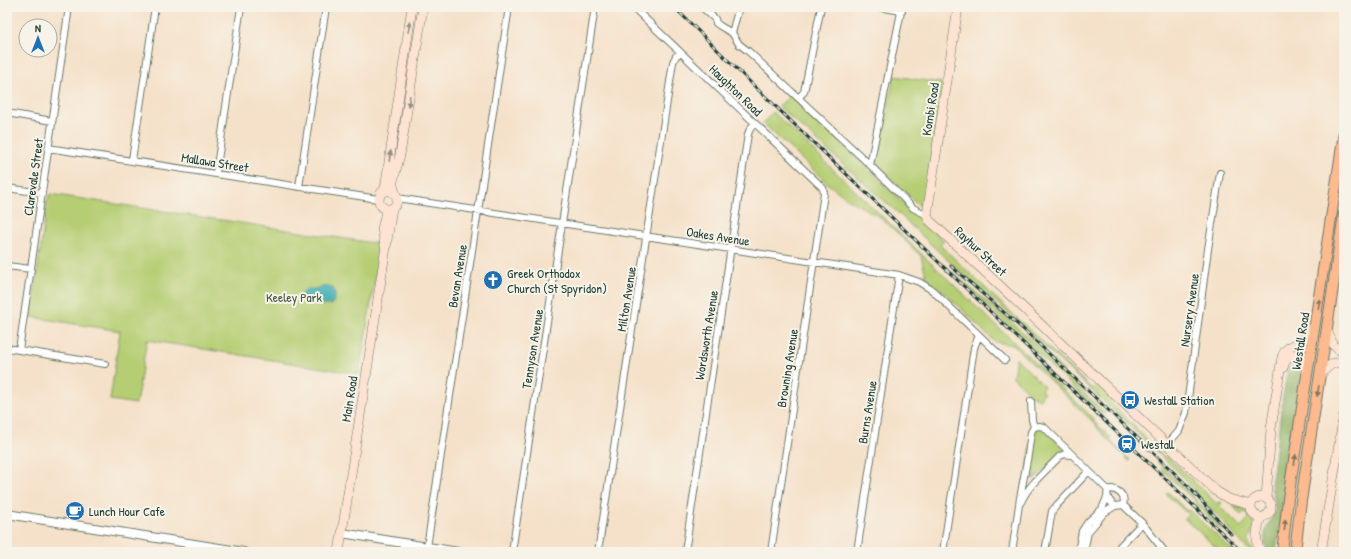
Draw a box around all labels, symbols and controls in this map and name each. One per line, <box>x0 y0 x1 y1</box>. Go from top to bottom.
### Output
north arrow <box>18 18 58 58</box>
text: N <box>35 21 41 35</box>
one-way arrow <box>406 21 412 33</box>
street label: Haughton Road <box>705 60 767 120</box>
street label: Kombi Road <box>917 81 943 137</box>
one-way arrow <box>406 95 412 107</box>
street label: Clarevale Street <box>19 137 47 217</box>
street label: Mallawa Street <box>180 148 250 176</box>
one-way arrow <box>387 149 393 162</box>
street label: Oakes Avenue <box>685 222 751 250</box>
street label: Rayhur Street <box>951 222 1011 280</box>
street label: Bevan Avenue <box>443 243 471 309</box>
place label: Greek Orthodox Church (St Spyridon) <box>507 264 607 297</box>
street label: Milton Avenue <box>612 265 640 333</box>
church icon: Greek Orthodox Church (St Spyridon) <box>482 269 504 291</box>
street label: Nursery Avenue <box>1175 272 1203 348</box>
park label: Keeley Park <box>266 288 323 306</box>
street label: Wordsworth Avenue <box>690 289 722 381</box>
one-way arrow <box>1316 298 1322 310</box>
street label: Tennyson Avenue <box>517 308 547 390</box>
street label: Westall Road <box>1287 311 1313 371</box>
street label: Browning Avenue <box>772 327 802 409</box>
street label: Main Road <box>337 375 361 423</box>
street label: Burns Avenue <box>853 379 881 445</box>
one-way arrow <box>1315 385 1321 397</box>
bus stop icon: Westall Station <box>1119 389 1141 411</box>
place label: Westall Station <box>1144 391 1215 409</box>
station icon: Westall <box>1116 433 1138 455</box>
place label: Westall <box>1141 435 1175 453</box>
one-way arrow <box>1292 454 1298 466</box>
cafe icon: Lunch Hour Cafe <box>64 500 86 522</box>
place label: Lunch Hour Cafe <box>89 502 165 520</box>
one-way arrow <box>1282 519 1288 531</box>

